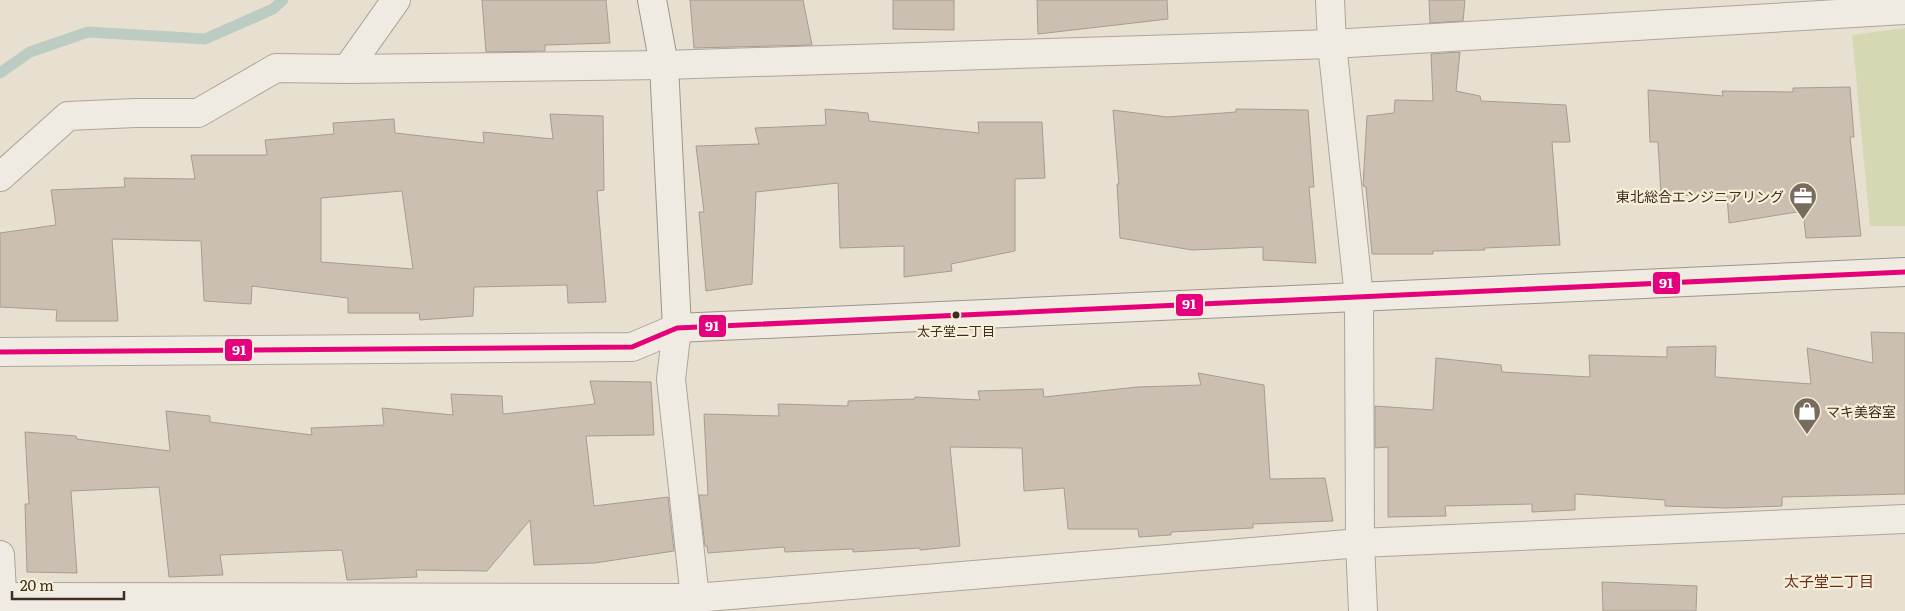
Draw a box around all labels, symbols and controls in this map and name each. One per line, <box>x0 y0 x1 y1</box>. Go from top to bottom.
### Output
office icon: 東北総合エンジニアリング <box>1788 181 1818 220</box>
place label: 東北総合エンジニアリング <box>1616 186 1784 206</box>
line badge: 91 <box>1652 271 1681 295</box>
text: 91 <box>1659 272 1673 292</box>
line badge: 91 <box>1175 293 1204 317</box>
text: 91 <box>1182 293 1196 313</box>
marker: 太子堂二丁目 <box>951 310 961 320</box>
line badge: 91 <box>698 314 727 338</box>
text: 91 <box>705 315 719 335</box>
place label: 太子堂二丁目 <box>917 321 995 340</box>
line badge: 91 <box>224 338 253 362</box>
text: 91 <box>232 339 246 359</box>
shop icon: マキ美容室 <box>1792 396 1822 435</box>
place label: マキ美容室 <box>1826 401 1896 421</box>
scale bar <box>12 568 125 600</box>
district label: 太子堂二丁目 <box>1784 569 1874 592</box>
text: 20 m <box>20 573 54 596</box>

